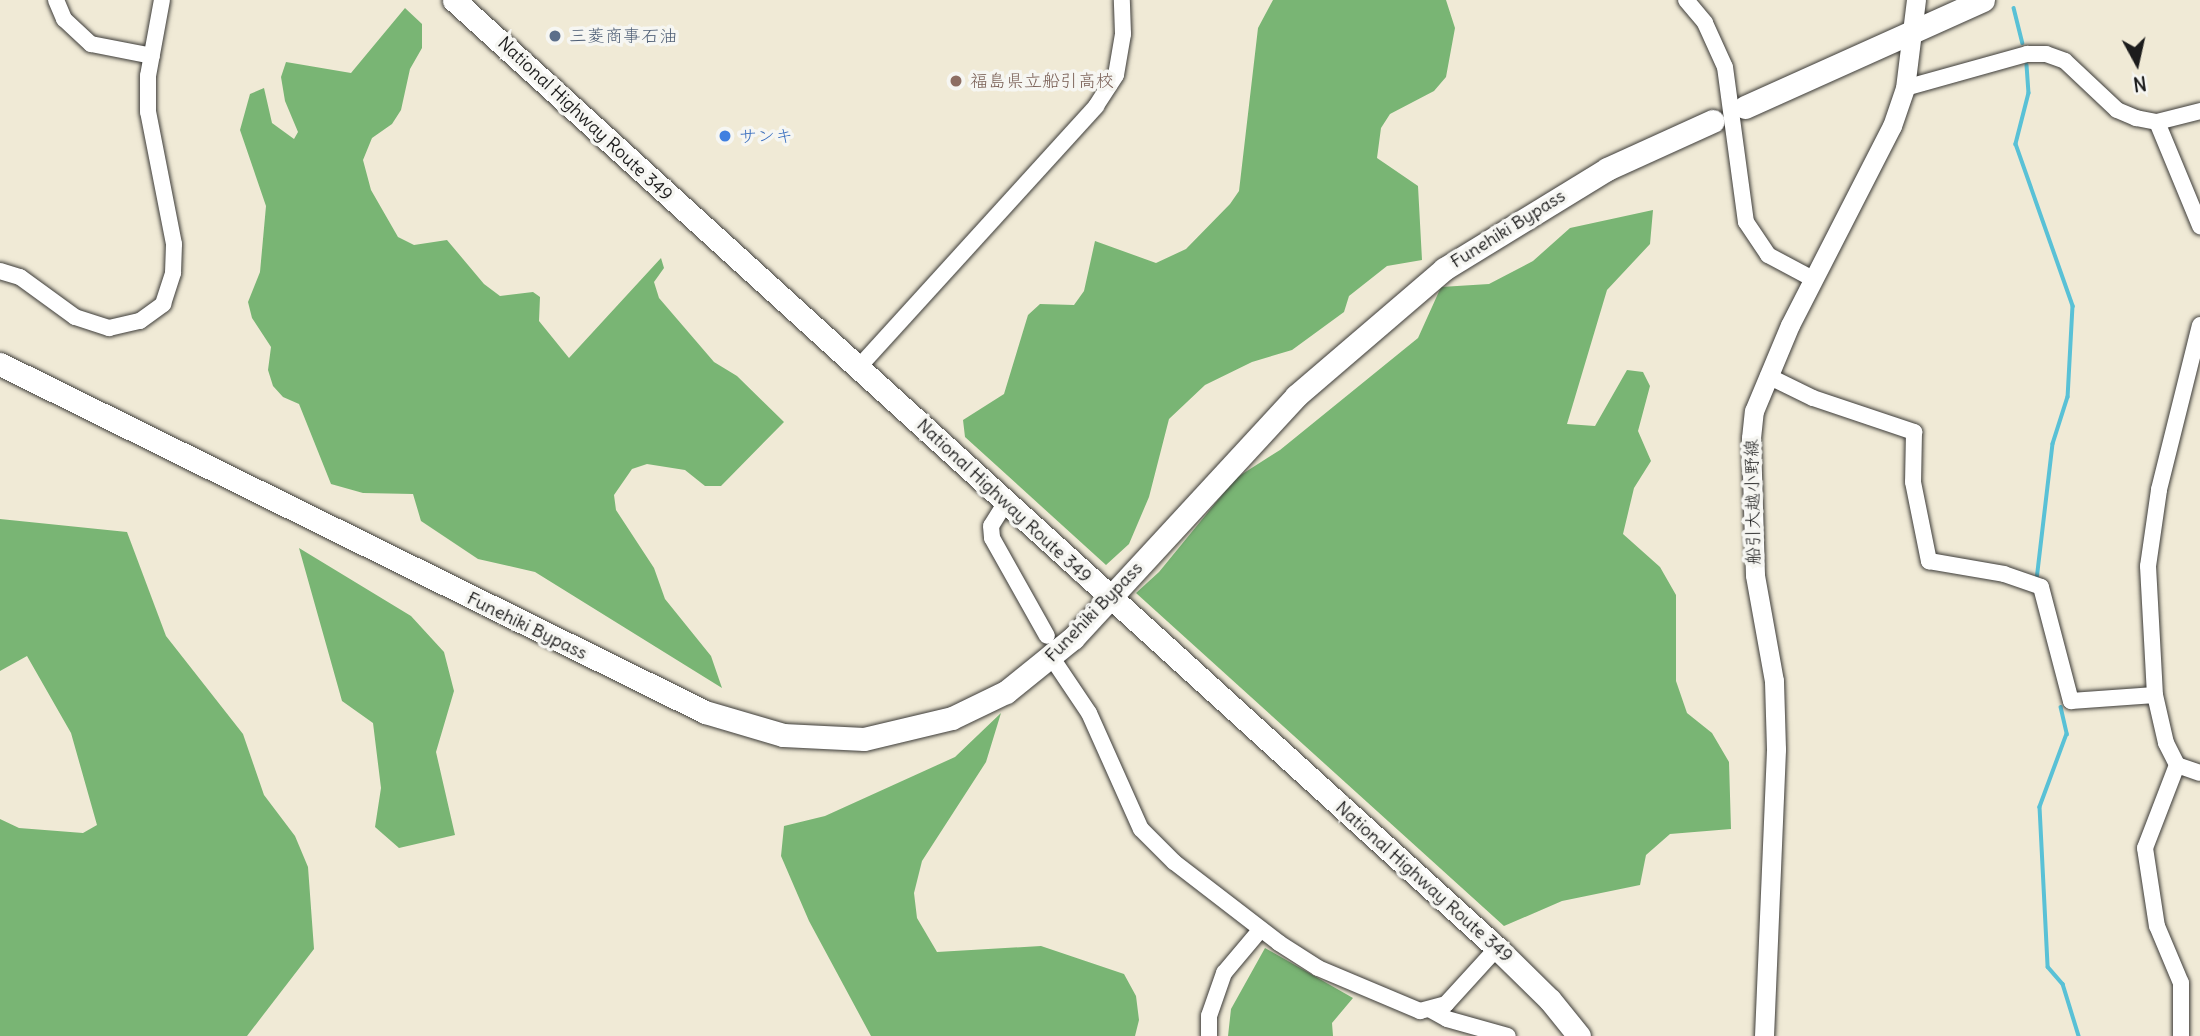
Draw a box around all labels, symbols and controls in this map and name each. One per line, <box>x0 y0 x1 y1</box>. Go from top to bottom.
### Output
place label: 三菱商事石油 <box>569 25 677 47</box>
marker: 三菱商事石油 <box>547 28 563 44</box>
north arrow <box>2102 28 2172 98</box>
street label: National Highway Route 349 <box>493 32 677 206</box>
place label: 福島県立船引高校 <box>970 70 1114 92</box>
text: N <box>2132 71 2148 97</box>
marker: 福島県立船引高校 <box>948 73 964 89</box>
place label: サンキ <box>739 125 793 147</box>
marker: サンキ <box>717 128 733 144</box>
street label: Funehiki Bypass <box>1447 185 1569 273</box>
street label: National Highway Route 349 <box>912 414 1096 588</box>
street label: 船引大越小野線 <box>1741 439 1765 565</box>
street label: Funehiki Bypass <box>1041 557 1147 667</box>
street label: Funehiki Bypass <box>463 588 591 664</box>
street label: National Highway Route 349 <box>1331 797 1517 967</box>

